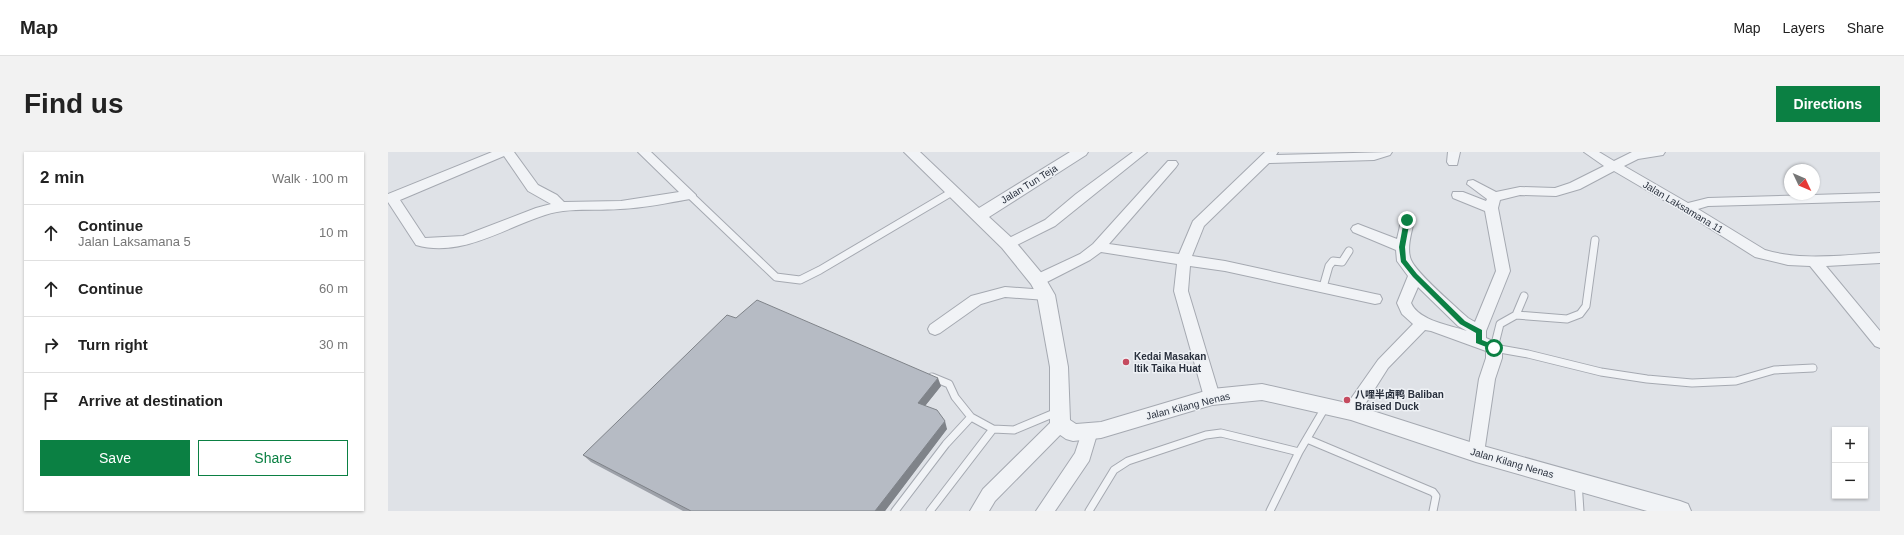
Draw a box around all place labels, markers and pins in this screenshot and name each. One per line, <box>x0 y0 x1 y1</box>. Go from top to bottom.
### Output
place label: Kedai Masakan Itik Taika Huat <box>1134 351 1206 374</box>
marker: Kedai Masakan Itik Taika Huat <box>1121 357 1131 367</box>
place label: 八哩半卤鸭 Baliban Braised Duck <box>1355 389 1444 412</box>
marker: 八哩半卤鸭 Baliban Braised Duck <box>1342 395 1352 405</box>

